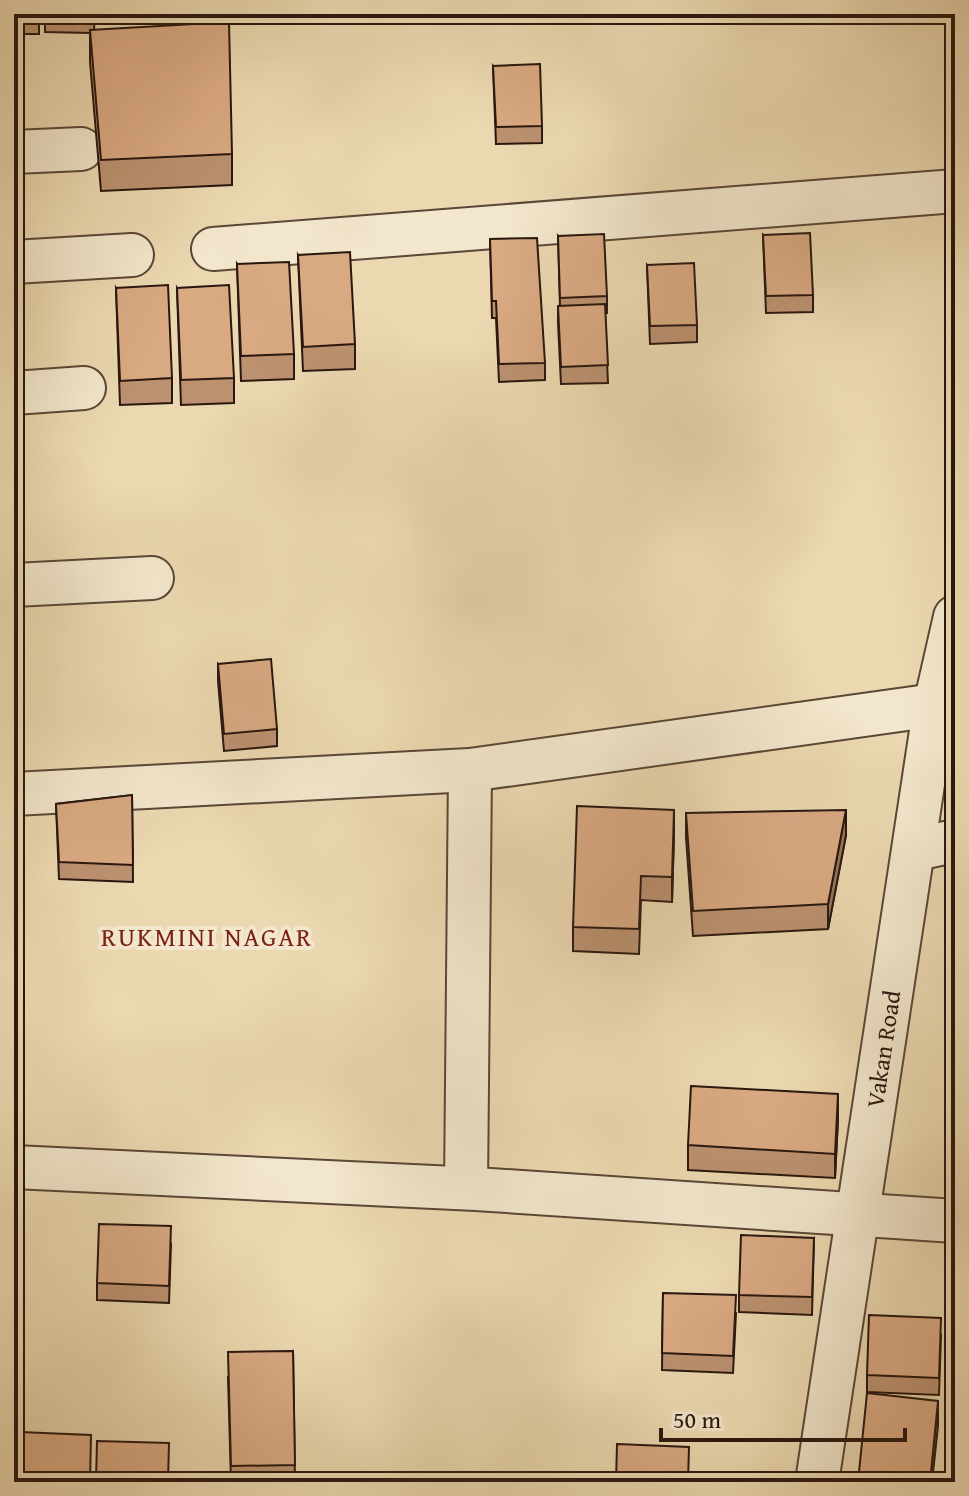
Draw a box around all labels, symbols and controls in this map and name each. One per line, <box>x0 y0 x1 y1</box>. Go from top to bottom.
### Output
district label: RUKMINI NAGAR <box>101 917 313 956</box>
street label: Vakan Road <box>857 988 909 1110</box>
scale bar <box>661 1392 905 1442</box>
text: 50 m <box>673 1402 721 1437</box>

